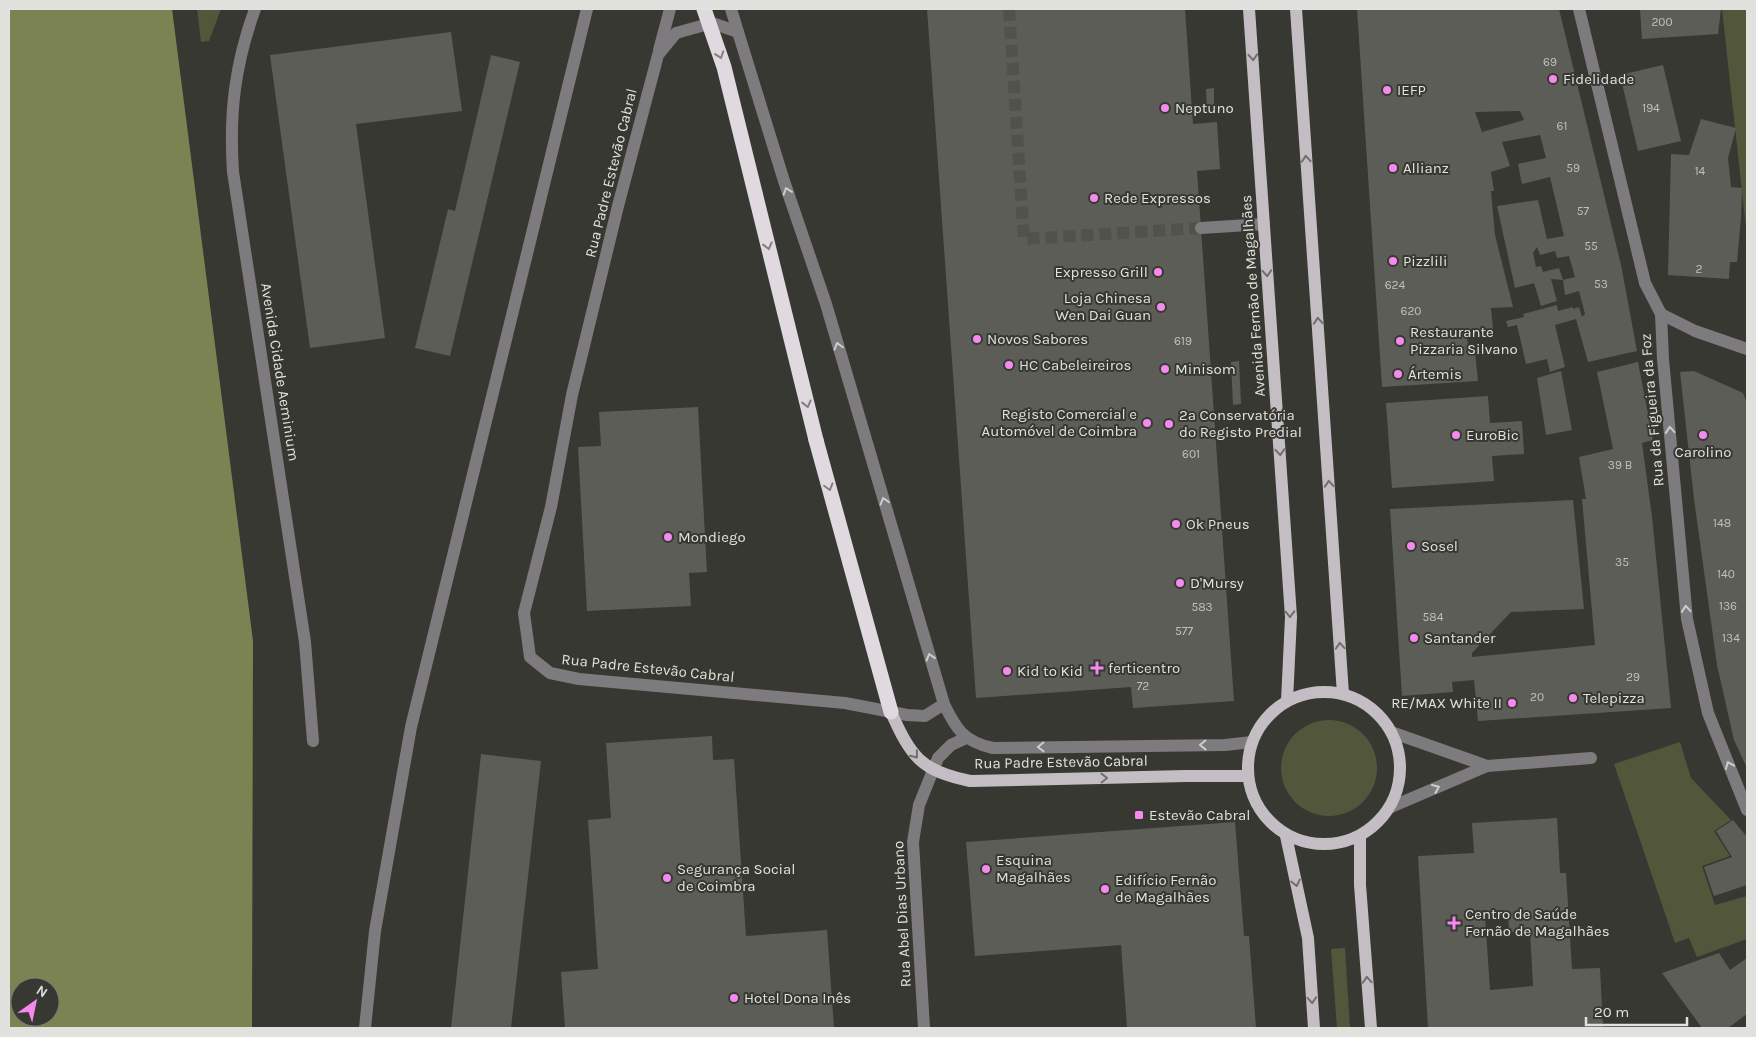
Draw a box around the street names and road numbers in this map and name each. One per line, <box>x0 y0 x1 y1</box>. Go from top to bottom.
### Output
street label: Rua Padre Estevão Cabral <box>581 87 641 259</box>
street label: Avenida Fernão de Magalhães <box>1237 194 1269 398</box>
street label: Avenida Cidade Aeminium <box>257 282 303 462</box>
street label: Rua da Figueira da Foz <box>1636 333 1668 487</box>
street label: Rua Padre Estevão Cabral <box>561 650 735 686</box>
street label: Rua Padre Estevão Cabral <box>974 751 1148 773</box>
street label: Rua Abel Dias Urbano <box>889 840 915 988</box>

